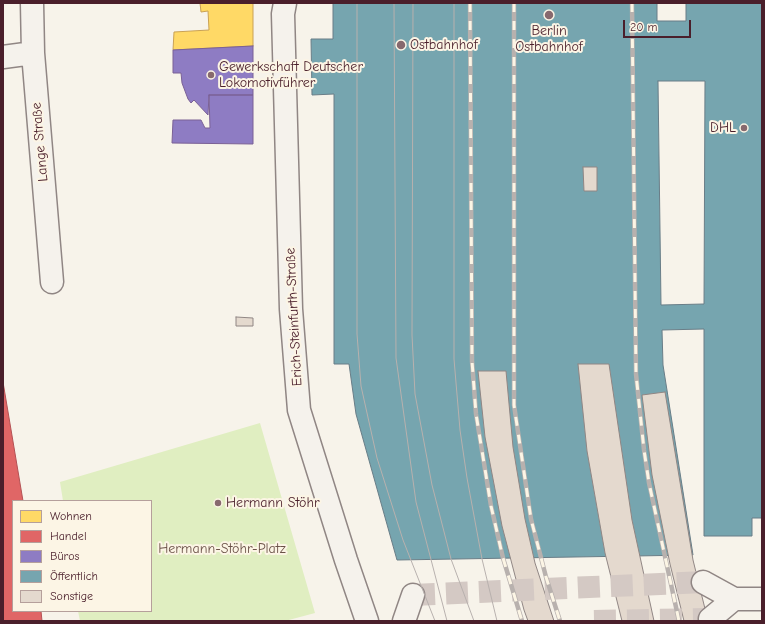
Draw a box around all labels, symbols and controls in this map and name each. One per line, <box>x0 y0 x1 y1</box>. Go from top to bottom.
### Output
marker: Berlin Ostbahnhof <box>543 9 555 21</box>
scale bar <box>625 12 693 38</box>
text: 20 m <box>630 20 658 34</box>
place label: Berlin Ostbahnhof <box>515 23 583 56</box>
place label: Ostbahnhof <box>410 37 478 53</box>
marker: Ostbahnhof <box>395 39 407 51</box>
place label: Gewerkschaft Deutscher Lokomotivführer <box>219 59 363 92</box>
marker: Gewerkschaft Deutscher Lokomotivführer <box>206 70 216 80</box>
street label: Lange Straße <box>28 102 52 182</box>
place label: DHL <box>710 120 736 136</box>
marker: DHL <box>739 123 749 133</box>
street label: Erich-Steinfurth-Straße <box>282 247 306 387</box>
place label: Hermann Stöhr <box>226 495 319 511</box>
marker: Hermann Stöhr <box>213 498 223 508</box>
legend <box>12 500 152 612</box>
text: Wohnen <box>50 509 92 523</box>
text: Handel <box>50 529 87 543</box>
park label: Hermann-Stöhr-Platz <box>158 541 286 557</box>
text: Büros <box>50 549 79 563</box>
text: Öffentlich <box>50 569 98 583</box>
text: Sonstige <box>50 589 93 603</box>

